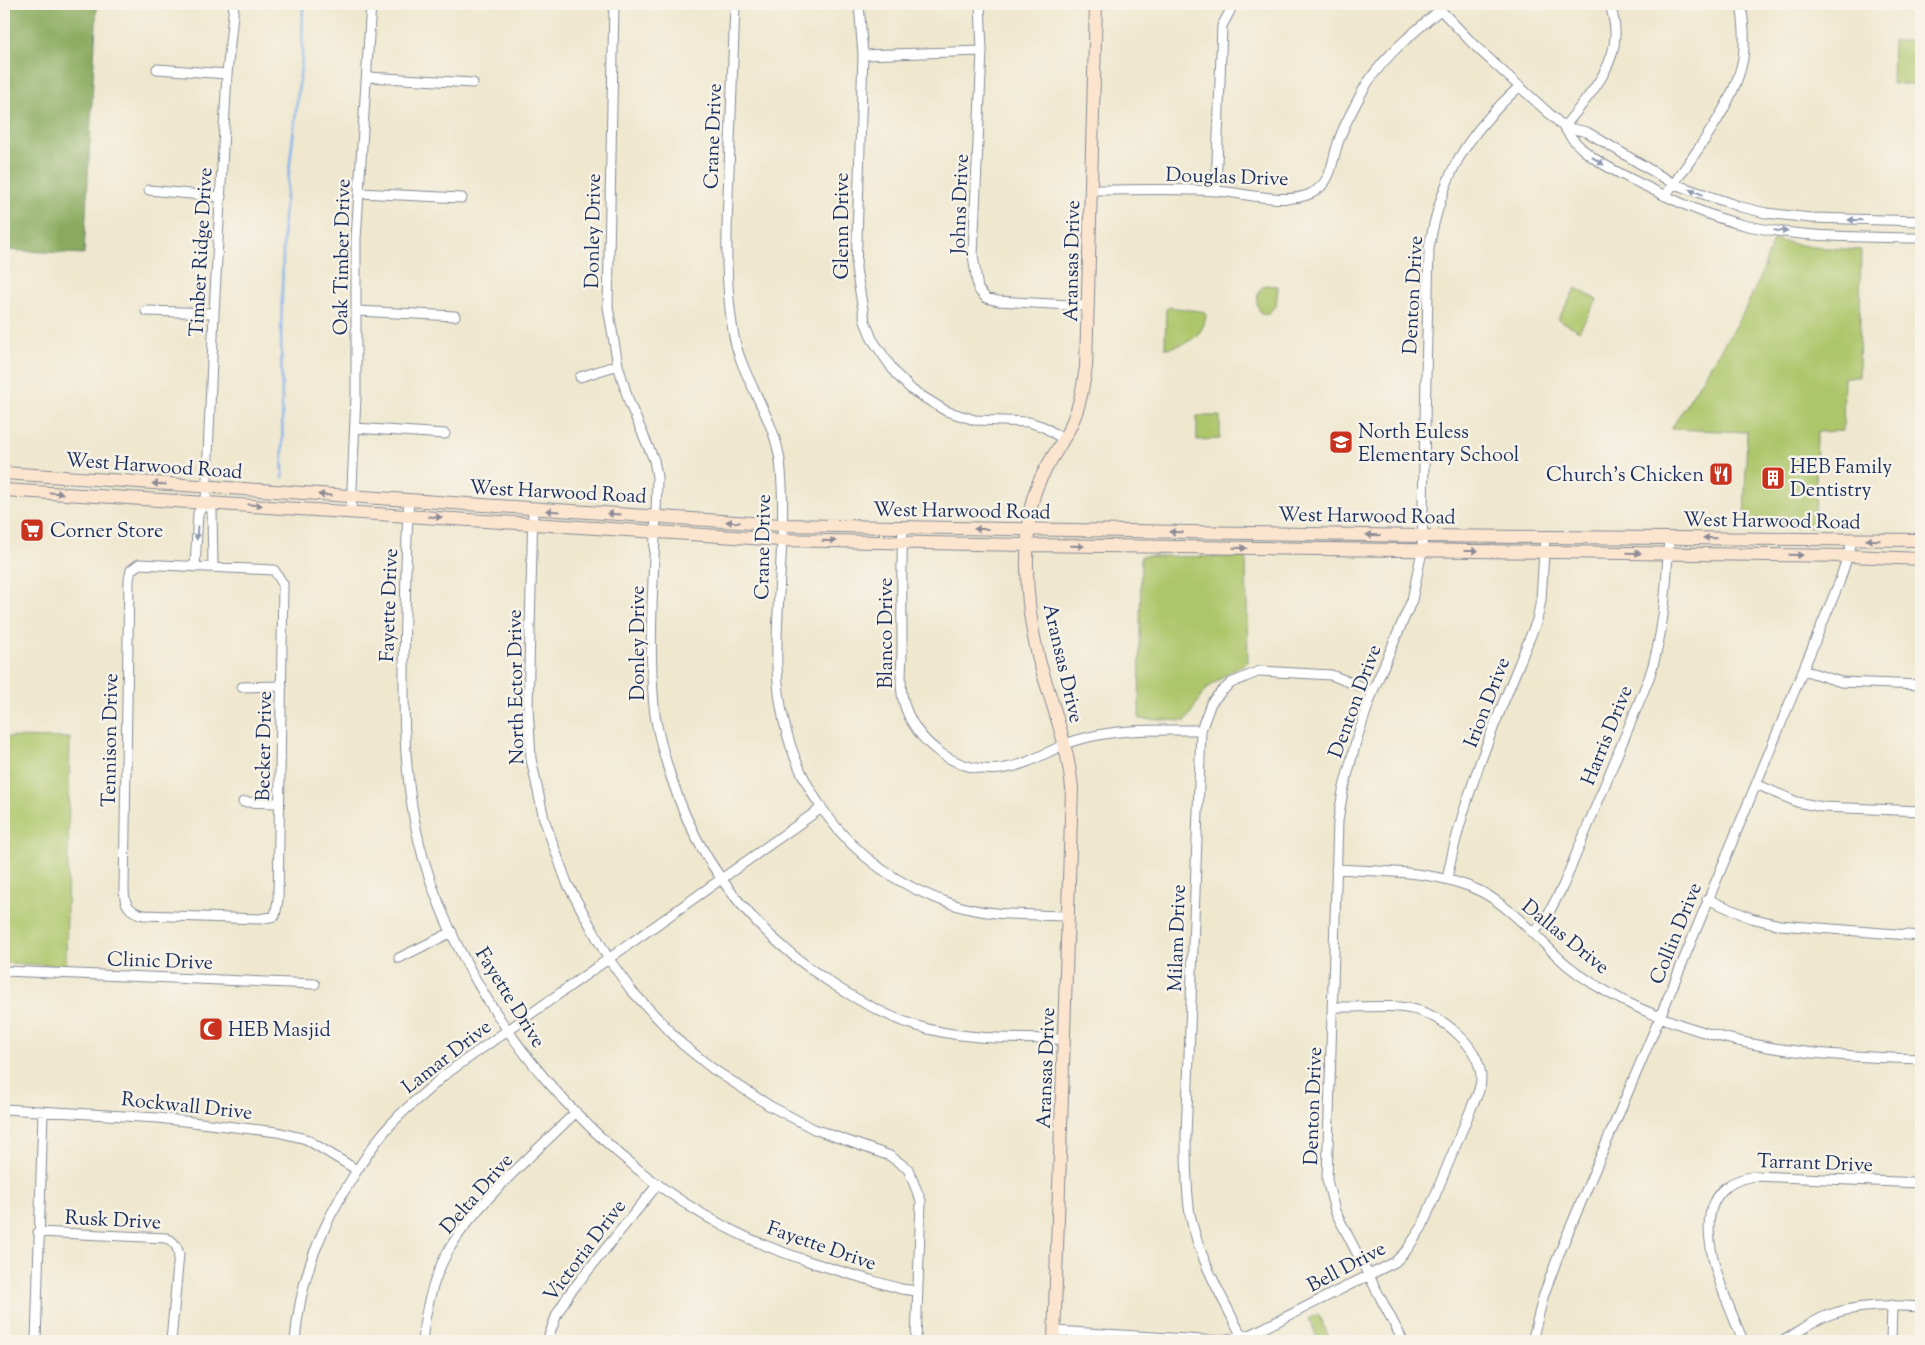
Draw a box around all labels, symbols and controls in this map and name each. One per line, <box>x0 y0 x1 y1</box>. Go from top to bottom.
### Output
street label: Crane Drive <box>698 83 731 190</box>
street label: Johns Drive <box>945 153 978 256</box>
one-way arrow <box>1592 156 1605 165</box>
street label: Douglas Drive <box>1165 162 1289 195</box>
street label: Timber Ridge Drive <box>184 167 221 338</box>
street label: Glenn Drive <box>829 172 858 280</box>
street label: Donley Drive <box>579 173 610 289</box>
street label: Oak Timber Drive <box>328 178 359 336</box>
one-way arrow <box>1688 188 1703 196</box>
street label: Aransas Drive <box>1058 200 1089 322</box>
one-way arrow <box>1847 216 1863 224</box>
one-way arrow <box>1774 227 1790 235</box>
street label: Denton Drive <box>1397 235 1432 355</box>
place label: North Euless Elementary School <box>1358 419 1520 471</box>
school or university icon: North Euless Elementary School <box>1328 429 1354 455</box>
street label: West Harwood Road <box>64 447 243 488</box>
place label: HEB Family Dentistry <box>1790 454 1892 506</box>
restaurant icon: Church's Chicken <box>1708 461 1734 487</box>
place label: Church's Chicken <box>1546 462 1704 491</box>
building icon: HEB Family Dentistry <box>1760 465 1786 491</box>
street label: West Harwood Road <box>468 474 647 513</box>
one-way arrow <box>151 479 167 487</box>
one-way arrow <box>49 489 65 497</box>
one-way arrow <box>317 490 333 498</box>
street label: Crane Drive <box>749 494 780 600</box>
street label: West Harwood Road <box>873 496 1051 529</box>
street label: West Harwood Road <box>1278 501 1456 534</box>
one-way arrow <box>247 502 263 510</box>
street label: West Harwood Road <box>1683 506 1861 539</box>
one-way arrow <box>544 507 560 515</box>
one-way arrow <box>606 510 622 518</box>
one-way arrow <box>427 513 443 521</box>
supermarket icon: Corner Store <box>19 517 45 543</box>
one-way arrow <box>724 517 740 525</box>
place label: Corner Store <box>50 518 163 547</box>
one-way arrow <box>192 525 200 541</box>
one-way arrow <box>973 525 989 533</box>
one-way arrow <box>1168 527 1184 535</box>
one-way arrow <box>1365 531 1381 539</box>
one-way arrow <box>1702 534 1718 542</box>
one-way arrow <box>1864 536 1880 544</box>
one-way arrow <box>821 537 837 545</box>
one-way arrow <box>1069 542 1085 550</box>
one-way arrow <box>1232 544 1248 552</box>
one-way arrow <box>1463 547 1479 555</box>
street label: Fayette Drive <box>374 548 407 663</box>
one-way arrow <box>1626 550 1642 558</box>
one-way arrow <box>1788 551 1804 559</box>
street label: Blanco Drive <box>873 577 902 689</box>
street label: Donley Drive <box>625 585 654 701</box>
street label: Aransas Drive <box>1034 601 1089 726</box>
street label: North Ector Drive <box>502 609 533 765</box>
street label: Denton Drive <box>1322 641 1390 763</box>
street label: Irion Drive <box>1458 653 1519 752</box>
street label: Tennison Drive <box>96 673 127 807</box>
street label: Harris Drive <box>1575 682 1642 790</box>
street label: Becker Drive <box>250 691 281 802</box>
street label: Collin Drive <box>1644 879 1711 989</box>
street label: Milam Drive <box>1162 884 1195 992</box>
street label: Dallas Drive <box>1514 893 1615 982</box>
street label: Fayette Drive <box>466 942 551 1054</box>
street label: Clinic Drive <box>106 946 214 979</box>
street label: Aransas Drive <box>1031 1007 1064 1129</box>
street label: Lamar Drive <box>397 1014 498 1102</box>
mosque icon: HEB Masjid <box>198 1016 224 1042</box>
place label: HEB Masjid <box>228 1017 331 1046</box>
street label: Denton Drive <box>1298 1046 1331 1166</box>
street label: Rockwall Drive <box>120 1086 254 1129</box>
street label: Delta Drive <box>435 1148 521 1241</box>
street label: Tarrant Drive <box>1756 1148 1874 1181</box>
street label: Victoria Drive <box>538 1194 634 1309</box>
street label: Rusk Drive <box>64 1204 162 1239</box>
street label: Fayette Drive <box>763 1215 880 1280</box>
street label: Bell Drive <box>1303 1235 1392 1301</box>

